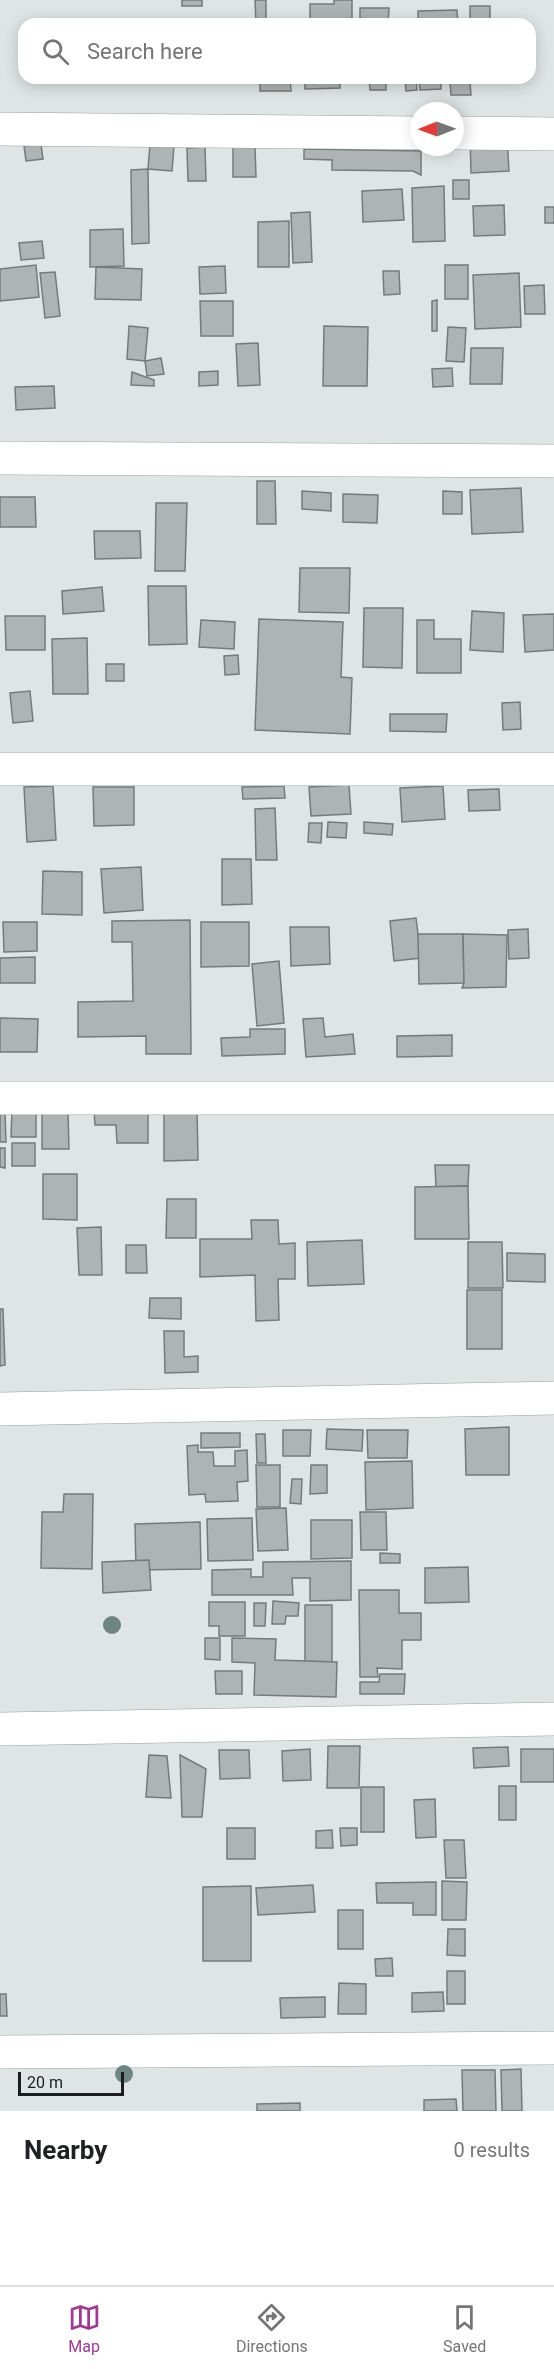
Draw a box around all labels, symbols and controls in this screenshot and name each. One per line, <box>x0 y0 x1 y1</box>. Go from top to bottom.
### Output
search box <box>18 18 536 84</box>
icon: search <box>39 35 72 68</box>
text: Search here <box>87 39 203 64</box>
north arrow <box>410 102 464 156</box>
scale bar <box>18 2069 124 2096</box>
text: 20 m <box>27 2073 63 2092</box>
text: Nearby <box>24 2135 107 2165</box>
text: 0 results <box>454 2138 530 2162</box>
tab: Map <box>68 2301 101 2356</box>
tab: Directions <box>236 2301 308 2356</box>
tab: Saved <box>443 2301 486 2356</box>

